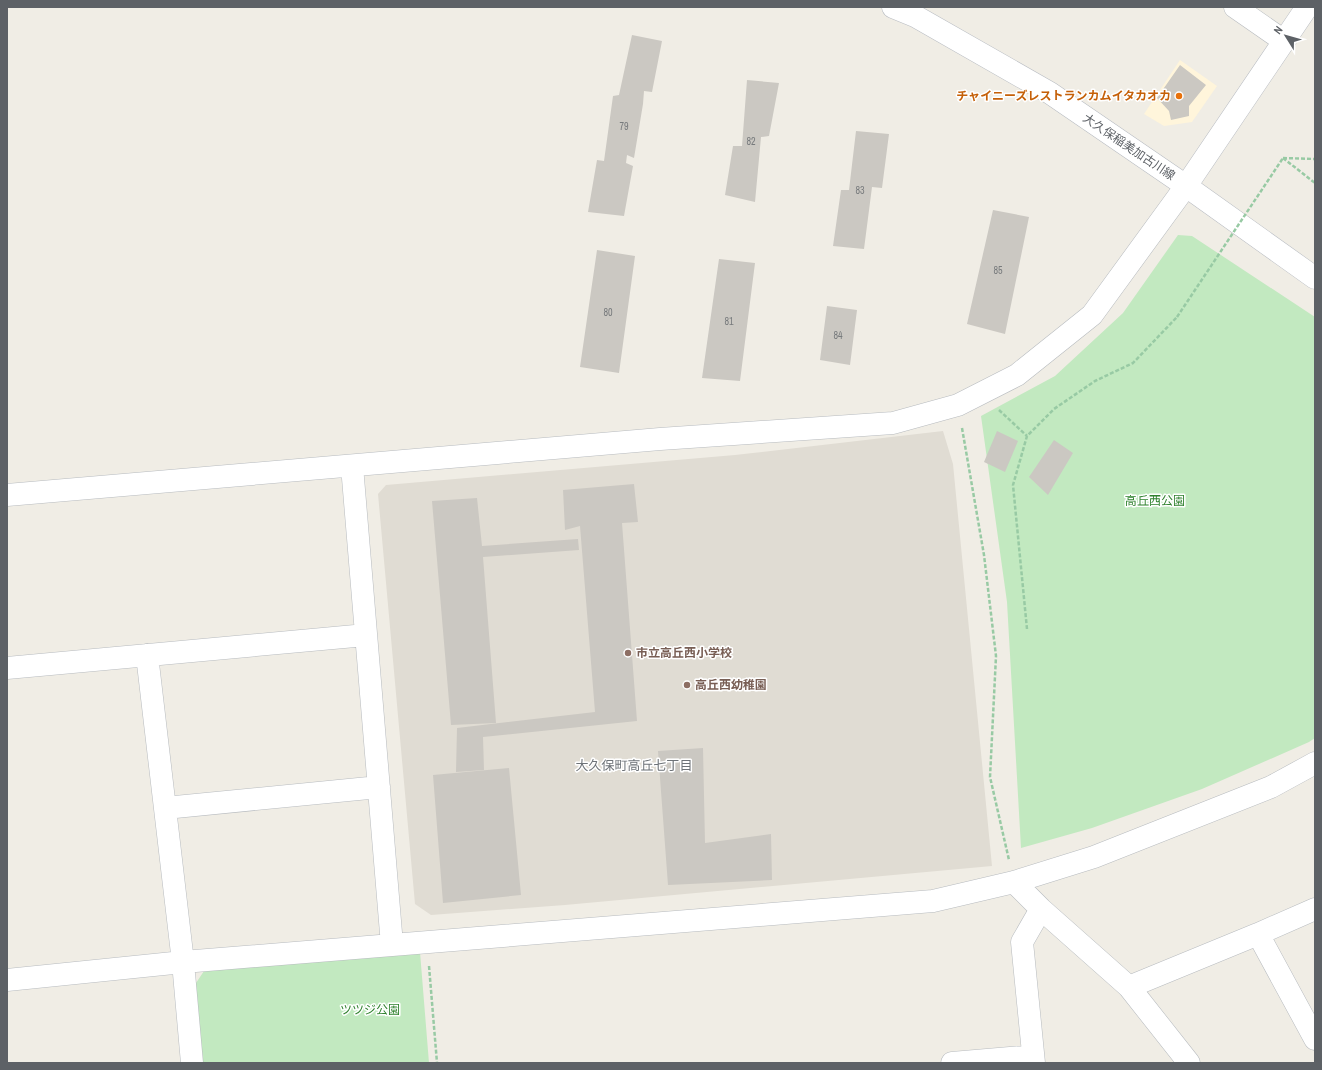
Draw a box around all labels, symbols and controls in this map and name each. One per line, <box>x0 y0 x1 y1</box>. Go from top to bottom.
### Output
north arrow <box>1266 16 1306 56</box>
text: N <box>1270 23 1286 37</box>
place label: チャイニーズレストランカムイタカオカ <box>956 88 1171 104</box>
marker: チャイニーズレストランカムイタカオカ <box>1174 91 1184 101</box>
street label: 大久保稲美加古川線 <box>1080 110 1178 184</box>
house number: 79 <box>619 120 629 133</box>
house number: 82 <box>746 135 756 148</box>
house number: 83 <box>855 184 865 197</box>
house number: 85 <box>993 264 1003 277</box>
house number: 80 <box>603 306 613 319</box>
house number: 81 <box>724 315 734 328</box>
house number: 84 <box>833 329 843 342</box>
park label: 高丘西公園 <box>1125 493 1185 509</box>
place label: 市立高丘西小学校 <box>636 645 732 661</box>
marker: 市立高丘西小学校 <box>623 648 633 658</box>
place label: 高丘西幼稚園 <box>695 677 767 693</box>
marker: 高丘西幼稚園 <box>682 680 692 690</box>
district label: 大久保町高丘七丁目 <box>575 757 693 774</box>
park label: ツツジ公園 <box>340 1002 400 1018</box>

